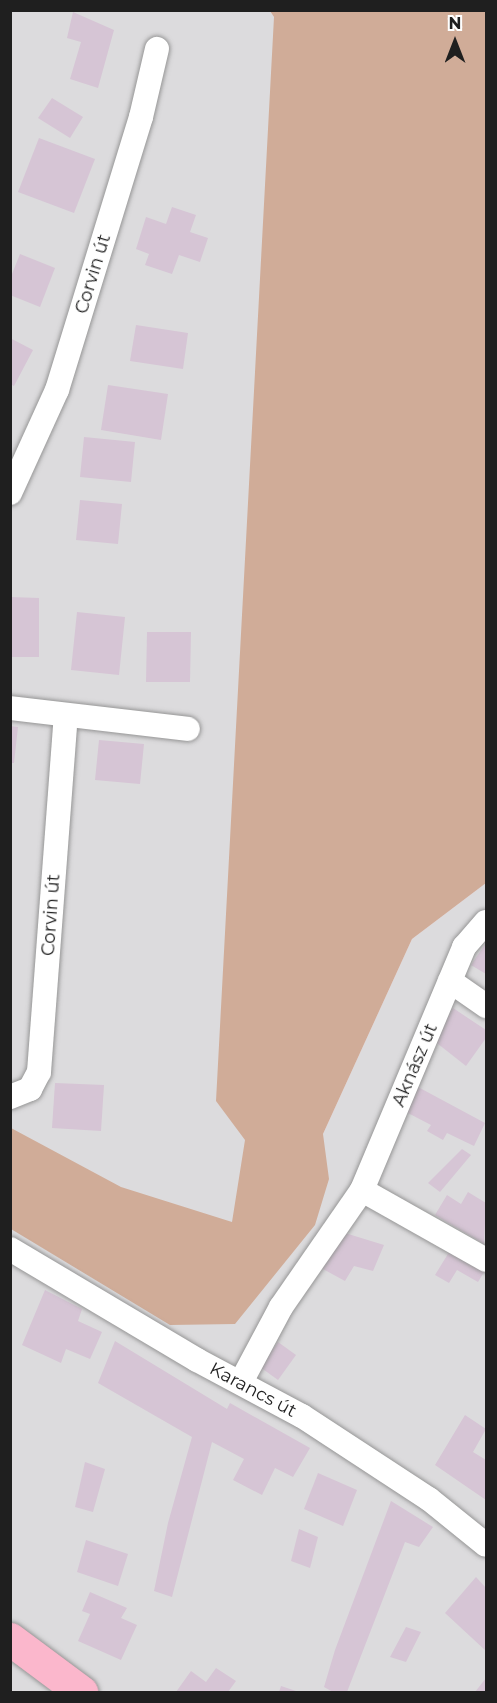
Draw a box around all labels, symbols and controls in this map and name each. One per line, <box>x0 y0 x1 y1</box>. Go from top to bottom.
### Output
north arrow <box>425 12 485 72</box>
text: N <box>449 14 461 33</box>
street label: Corvin út <box>71 232 115 316</box>
street label: Corvin út <box>37 873 65 957</box>
street label: Aknász út <box>388 1020 442 1110</box>
street label: Karancs út <box>206 1358 300 1422</box>

